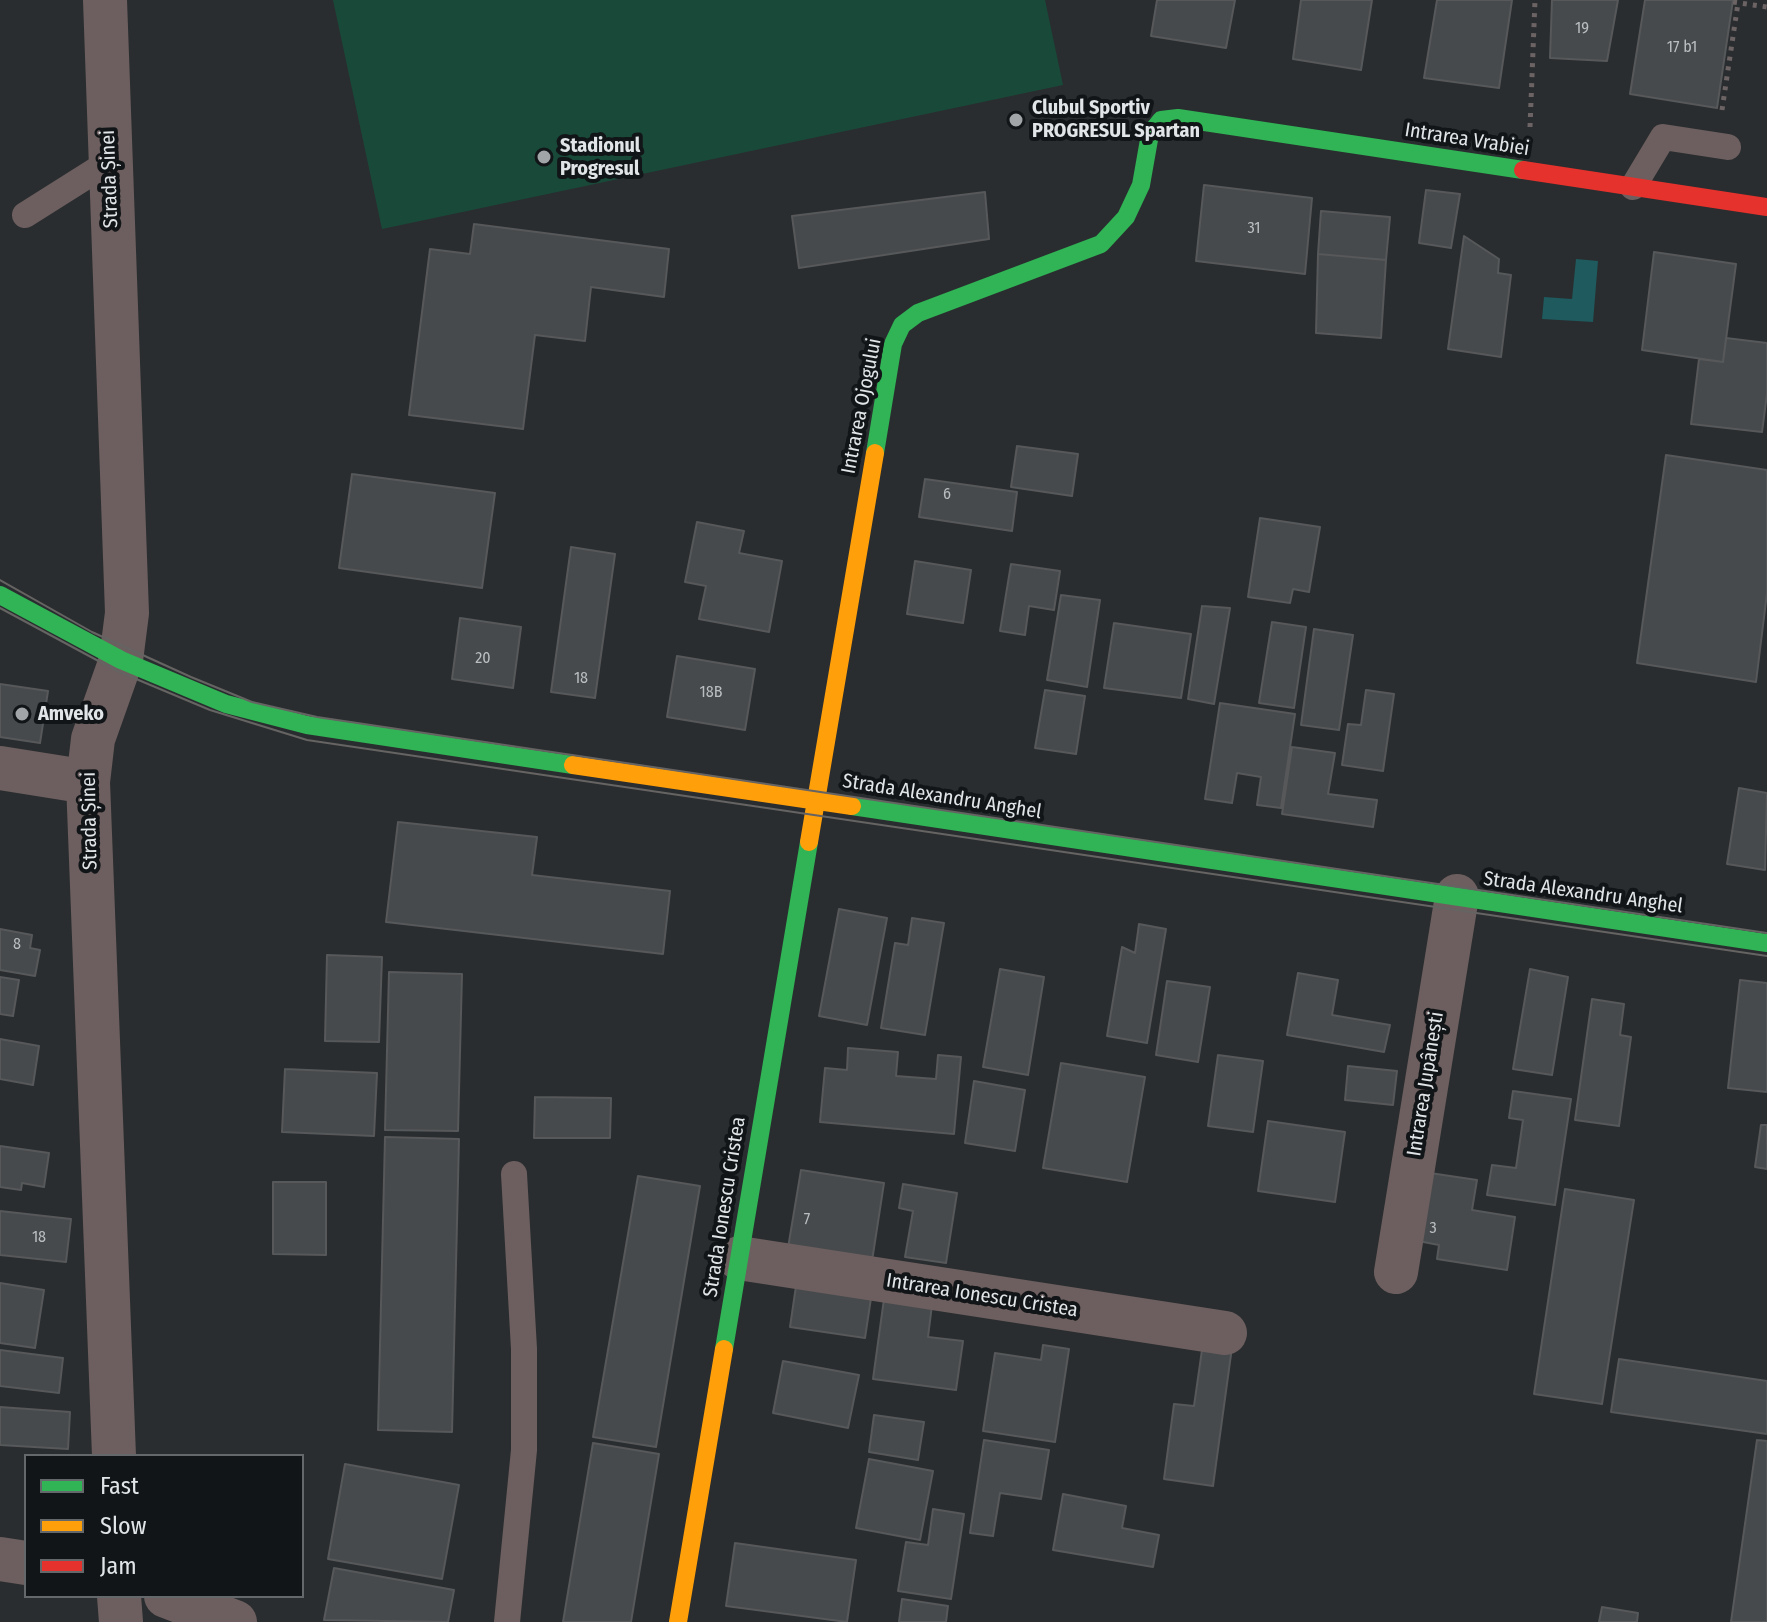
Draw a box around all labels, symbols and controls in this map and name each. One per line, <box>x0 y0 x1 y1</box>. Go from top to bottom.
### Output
house number: 19 <box>1575 19 1589 39</box>
house number: 17 b1 <box>1667 38 1697 58</box>
place label: Clubul Sportiv PROGRESUL Spartan <box>1032 96 1200 143</box>
marker: Clubul Sportiv PROGRESUL Spartan <box>1007 111 1025 129</box>
street label: Intrarea Vrabiei <box>1403 118 1531 162</box>
street label: Strada Șinei <box>96 129 124 229</box>
place label: Stadionul Progresul <box>560 134 640 181</box>
marker: Stadionul Progresul <box>535 148 553 166</box>
house number: 31 <box>1247 219 1261 239</box>
street label: Intrarea Ojogului <box>837 336 887 476</box>
house number: 6 <box>943 485 951 505</box>
house number: 20 <box>475 649 491 669</box>
house number: 18 <box>574 669 588 689</box>
house number: 18В <box>700 683 722 703</box>
place label: Amveko <box>38 702 104 726</box>
marker: Amveko <box>13 705 31 723</box>
street label: Strada Alexandru Anghel <box>841 769 1043 825</box>
street label: Strada Șinei <box>77 772 103 870</box>
street label: Strada Alexandru Anghel <box>1482 867 1684 919</box>
house number: 8 <box>13 935 21 955</box>
street label: Intrarea Jupânești <box>1403 1010 1449 1158</box>
street label: Strada Ionescu Cristea <box>699 1115 751 1299</box>
house number: 7 <box>804 1210 810 1230</box>
house number: 3 <box>1429 1219 1437 1239</box>
house number: 18 <box>32 1228 46 1248</box>
street label: Intrarea Ionescu Cristea <box>885 1269 1079 1323</box>
legend <box>24 1454 304 1598</box>
text: Fast <box>100 1472 139 1500</box>
text: Slow <box>100 1512 146 1540</box>
text: Jam <box>100 1552 137 1580</box>

